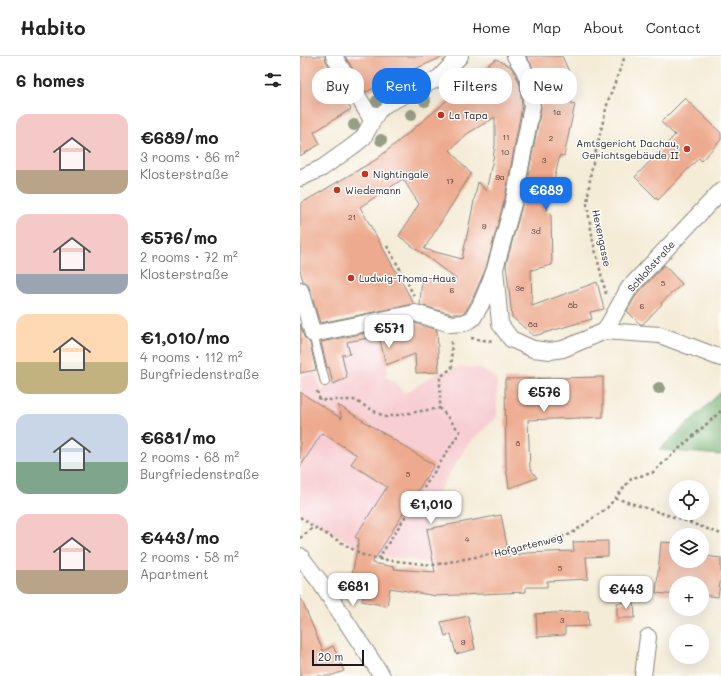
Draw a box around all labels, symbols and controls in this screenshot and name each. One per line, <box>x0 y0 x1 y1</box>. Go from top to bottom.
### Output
text: Habito <box>20 15 85 40</box>
text: Home <box>472 18 510 37</box>
text: Map <box>532 18 561 37</box>
text: About <box>583 18 624 37</box>
text: Contact <box>646 18 701 37</box>
chip: Buy <box>312 68 364 104</box>
chip: Rent <box>372 68 431 104</box>
chip: Filters <box>439 68 512 104</box>
chip: New <box>520 68 577 104</box>
text: 6 homes <box>16 69 85 91</box>
icon: filters <box>262 69 284 91</box>
house number: 1a <box>553 107 561 117</box>
place label: La Tapa <box>449 108 488 122</box>
marker: La Tapa <box>436 110 446 120</box>
text: €689/mo <box>140 126 219 148</box>
icon: home <box>48 130 96 178</box>
house number: 11 <box>502 132 510 142</box>
house number: 2 <box>549 133 553 143</box>
place label: Amtsgericht Dachau, Gerichtsgebäude II <box>576 136 680 162</box>
marker: Amtsgericht Dachau, Gerichtsgebäude II <box>682 144 692 154</box>
house number: 10 <box>501 147 509 157</box>
text: 3 rooms · 86 m² <box>140 148 240 165</box>
house number: 3 <box>542 155 547 165</box>
text: Klosterstraße <box>140 165 228 182</box>
place label: Nightingale <box>373 167 429 181</box>
marker: Nightingale <box>360 169 370 179</box>
house number: 9a <box>495 172 505 182</box>
house number: 17 <box>446 176 455 186</box>
pin: €689 <box>522 177 570 211</box>
text: €689 <box>529 181 563 198</box>
place label: Wiedemann <box>345 183 401 197</box>
marker: Wiedemann <box>332 185 342 195</box>
street label: Hexengasse <box>589 208 615 268</box>
house number: 21 <box>348 212 356 222</box>
house number: 9 <box>482 221 487 231</box>
text: €576/mo <box>140 226 217 248</box>
house number: 3d <box>531 226 541 236</box>
icon: home <box>48 230 96 278</box>
street label: Schloßstraße <box>624 237 678 295</box>
text: 2 rooms · 72 m² <box>140 248 238 265</box>
text: Klosterstraße <box>140 265 228 282</box>
place label: Ludwig-Thoma-Haus <box>359 271 456 285</box>
marker: Ludwig-Thoma-Haus <box>346 273 356 283</box>
house number: 5 <box>661 278 666 288</box>
house number: 3e <box>515 283 525 293</box>
house number: 6 <box>450 285 455 295</box>
house number: 8b <box>568 300 578 310</box>
house number: 6 <box>640 301 645 311</box>
pin: €571 <box>365 315 413 349</box>
text: €571 <box>373 319 405 336</box>
house number: 8a <box>528 319 538 329</box>
text: €1,010/mo <box>140 326 230 348</box>
icon: home <box>48 330 96 378</box>
text: 4 rooms · 112 m² <box>140 348 243 365</box>
text: Burgfriedenstraße <box>140 365 259 382</box>
pin: €576 <box>520 379 568 413</box>
text: €576 <box>527 383 561 400</box>
text: €681/mo <box>140 426 216 448</box>
icon: home <box>48 430 96 478</box>
house number: 8 <box>516 438 521 448</box>
text: 2 rooms · 68 m² <box>140 448 239 465</box>
text: Burgfriedenstraße <box>140 465 259 482</box>
house number: 5 <box>406 469 411 479</box>
map controls <box>669 480 709 664</box>
button: locate <box>669 480 709 520</box>
pin: €1,010 <box>398 491 464 525</box>
text: €1,010 <box>410 495 452 512</box>
text: €443/mo <box>140 526 219 548</box>
button: layers <box>669 528 709 568</box>
icon: home <box>48 530 96 578</box>
street label: Hofgartenweg <box>492 530 564 560</box>
house number: 4 <box>465 534 470 544</box>
text: 2 rooms · 58 m² <box>140 548 239 565</box>
house number: 5 <box>558 563 563 573</box>
text: Apartment <box>140 565 209 582</box>
pin: €681 <box>329 573 377 607</box>
pin: €443 <box>602 576 650 610</box>
button: + <box>669 576 709 616</box>
text: €681 <box>337 577 369 594</box>
text: €443 <box>609 580 643 597</box>
house number: 3 <box>560 615 565 625</box>
button: − <box>669 624 709 664</box>
house number: 9 <box>461 637 466 647</box>
scale bar <box>312 648 364 667</box>
text: 20 m <box>318 649 343 664</box>

